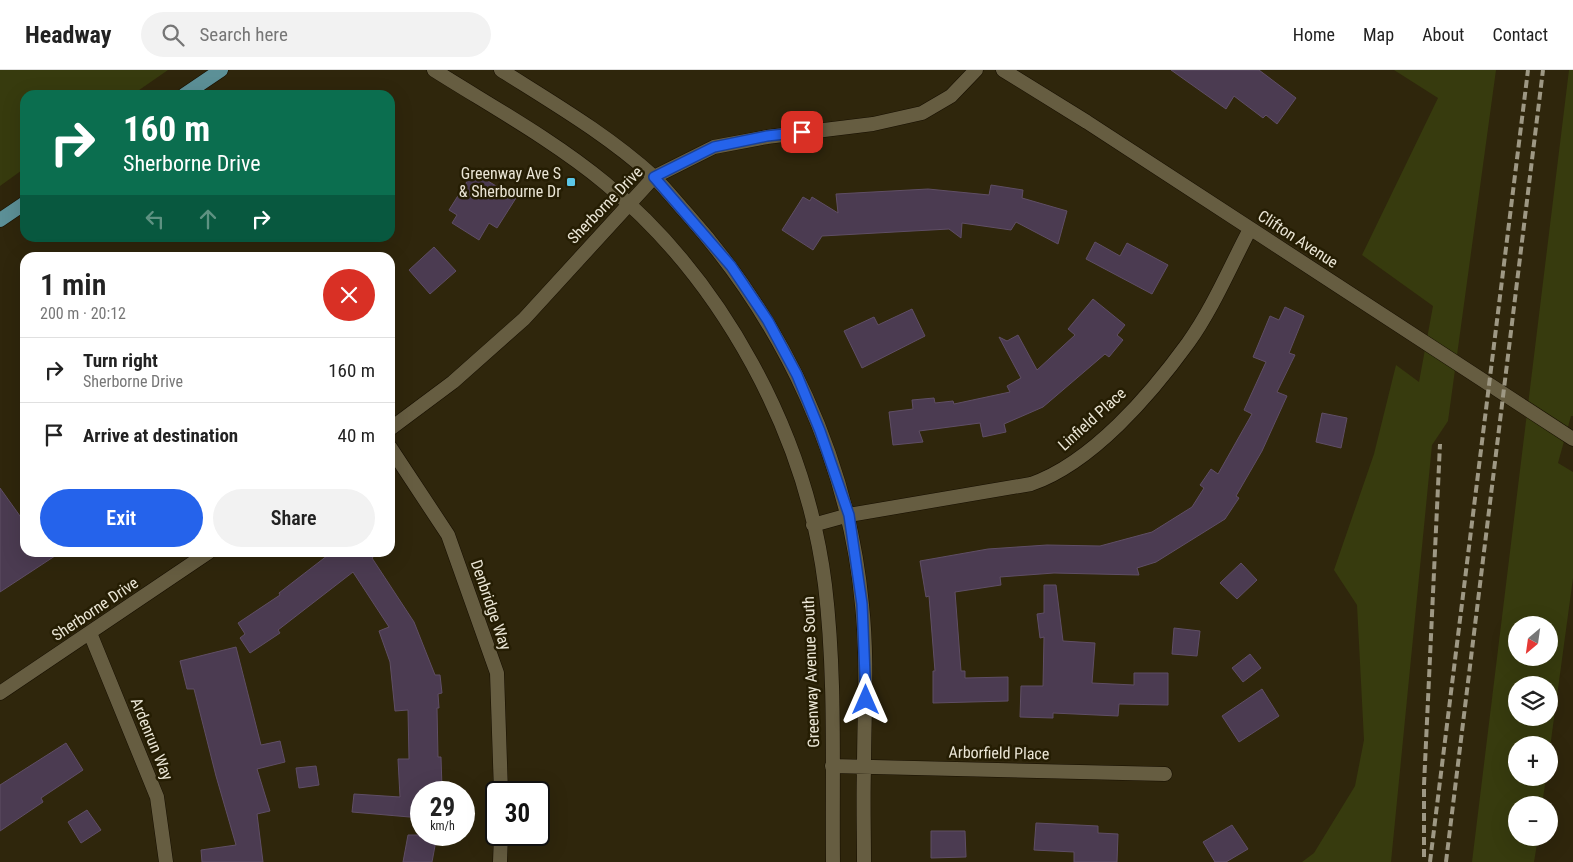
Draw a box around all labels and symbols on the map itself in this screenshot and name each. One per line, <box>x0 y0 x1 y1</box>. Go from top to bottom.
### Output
pin <box>781 111 823 153</box>
street label: Sherborne Drive <box>563 162 647 248</box>
place label: Greenway Ave S & Sherbourne Dr <box>459 164 561 201</box>
marker: Greenway Ave S & Sherbourne Dr <box>565 176 577 188</box>
street label: Clifton Avenue <box>1254 206 1342 272</box>
street label: Linfield Place <box>1054 384 1130 454</box>
street label: Denbridge Way <box>467 557 515 653</box>
street label: Sherborne Drive <box>48 573 142 645</box>
street label: Greenway Avenue South <box>799 596 823 748</box>
north arrow <box>1508 616 1558 666</box>
position arrow <box>839 673 891 725</box>
street label: Ardenrun Way <box>127 695 177 783</box>
street label: Arborfield Place <box>949 743 1049 763</box>
speed limit sign: 30 <box>485 781 550 846</box>

